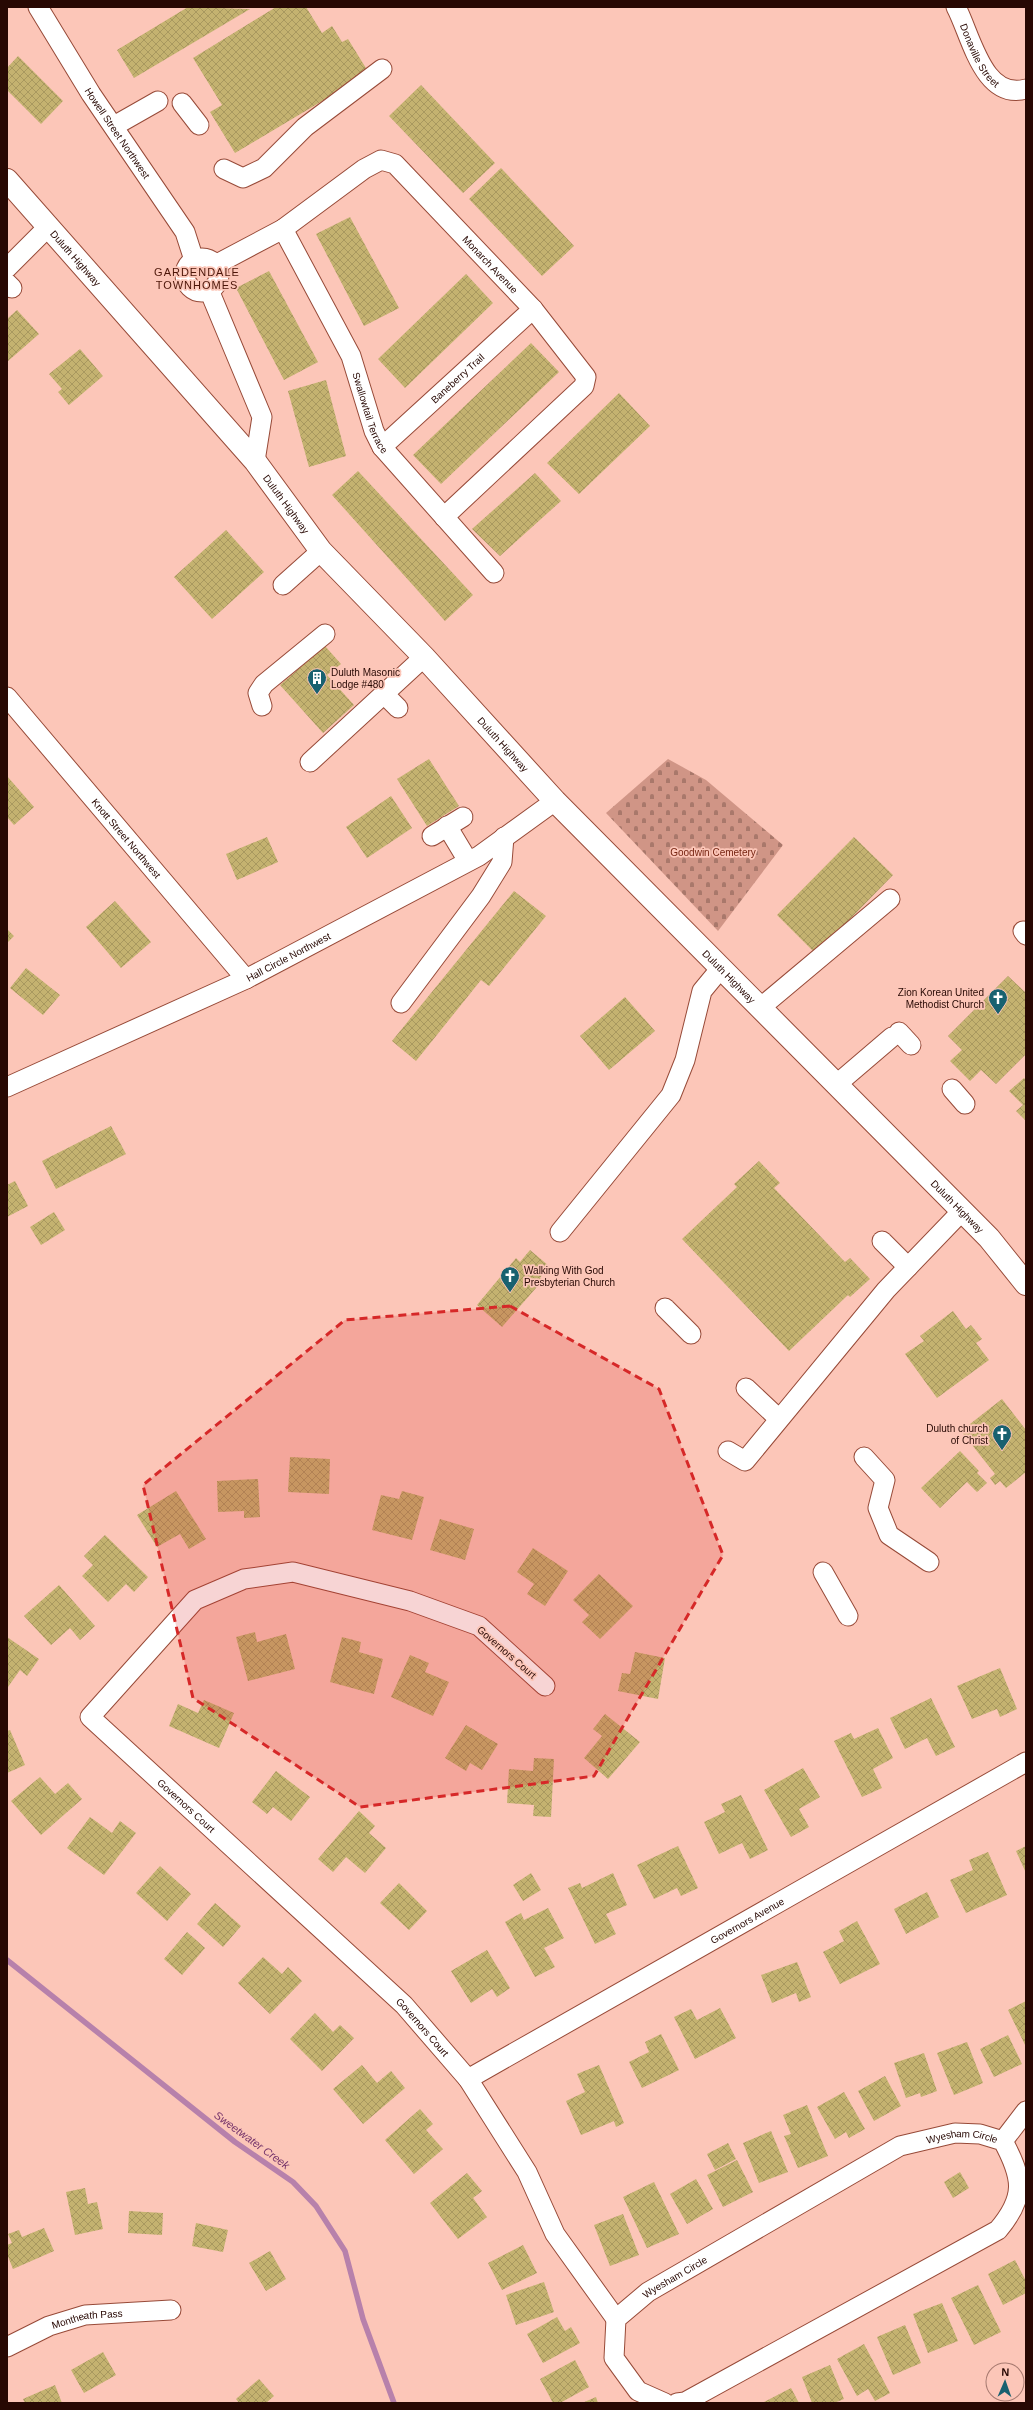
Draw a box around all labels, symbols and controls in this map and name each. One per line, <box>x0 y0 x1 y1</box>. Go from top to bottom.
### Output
street label: Donaville Street <box>958 22 1001 90</box>
street label: Howell Street Northwest <box>82 86 152 181</box>
street label: Duluth Highway <box>48 228 103 288</box>
street label: Monarch Avenue <box>460 234 520 296</box>
district label: GARDENDALE TOWNHOMES <box>154 266 240 291</box>
street label: Baneberry Trail <box>429 352 486 406</box>
street label: Swallowtail Terrace <box>350 371 390 456</box>
street label: Duluth Highway <box>261 473 311 536</box>
building icon: Duluth Masonic Lodge #480 <box>306 667 328 695</box>
place label: Duluth Masonic Lodge #480 <box>331 667 400 690</box>
street label: Duluth Highway <box>475 715 531 774</box>
street label: Knott Street Northwest <box>89 796 163 881</box>
park label: Goodwin Cemetery <box>670 847 756 858</box>
street label: Hall Circle Northwest <box>245 930 333 984</box>
street label: Duluth Highway <box>700 948 757 1005</box>
place label: Zion Korean United Methodist Church <box>898 987 984 1010</box>
church icon: Zion Korean United Methodist Church <box>987 987 1009 1015</box>
street label: Duluth Highway <box>929 1178 986 1235</box>
church icon: Walking With God Presbyterian Church <box>499 1265 521 1293</box>
place label: Walking With God Presbyterian Church <box>524 1265 615 1288</box>
place label: Duluth church of Christ <box>926 1423 988 1446</box>
church icon: Duluth church of Christ <box>991 1423 1013 1451</box>
street label: Governors Court <box>475 1624 538 1681</box>
street label: Governors Court <box>155 1777 217 1835</box>
street label: Governors Avenue <box>709 1895 786 1946</box>
street label: Governors Court <box>394 1996 451 2059</box>
water label: Sweetwater Creek <box>212 2109 292 2172</box>
street label: Wyesham Circle <box>925 2128 999 2146</box>
street label: Wyesham Circle <box>640 2254 709 2300</box>
street label: Montheath Pass <box>50 2308 123 2331</box>
north arrow <box>985 2362 1025 2402</box>
text: N <box>1001 2366 1010 2378</box>

